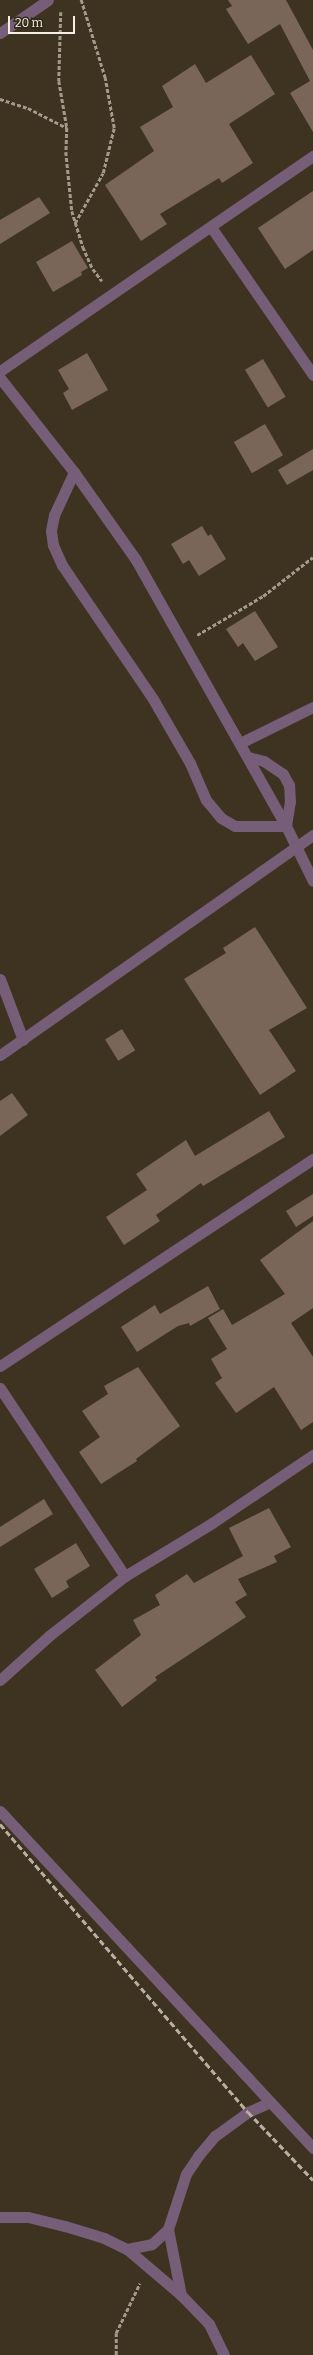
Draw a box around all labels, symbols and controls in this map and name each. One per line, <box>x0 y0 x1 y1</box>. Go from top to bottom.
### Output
scale bar <box>10 8 77 34</box>
text: 20 m <box>15 16 43 30</box>

